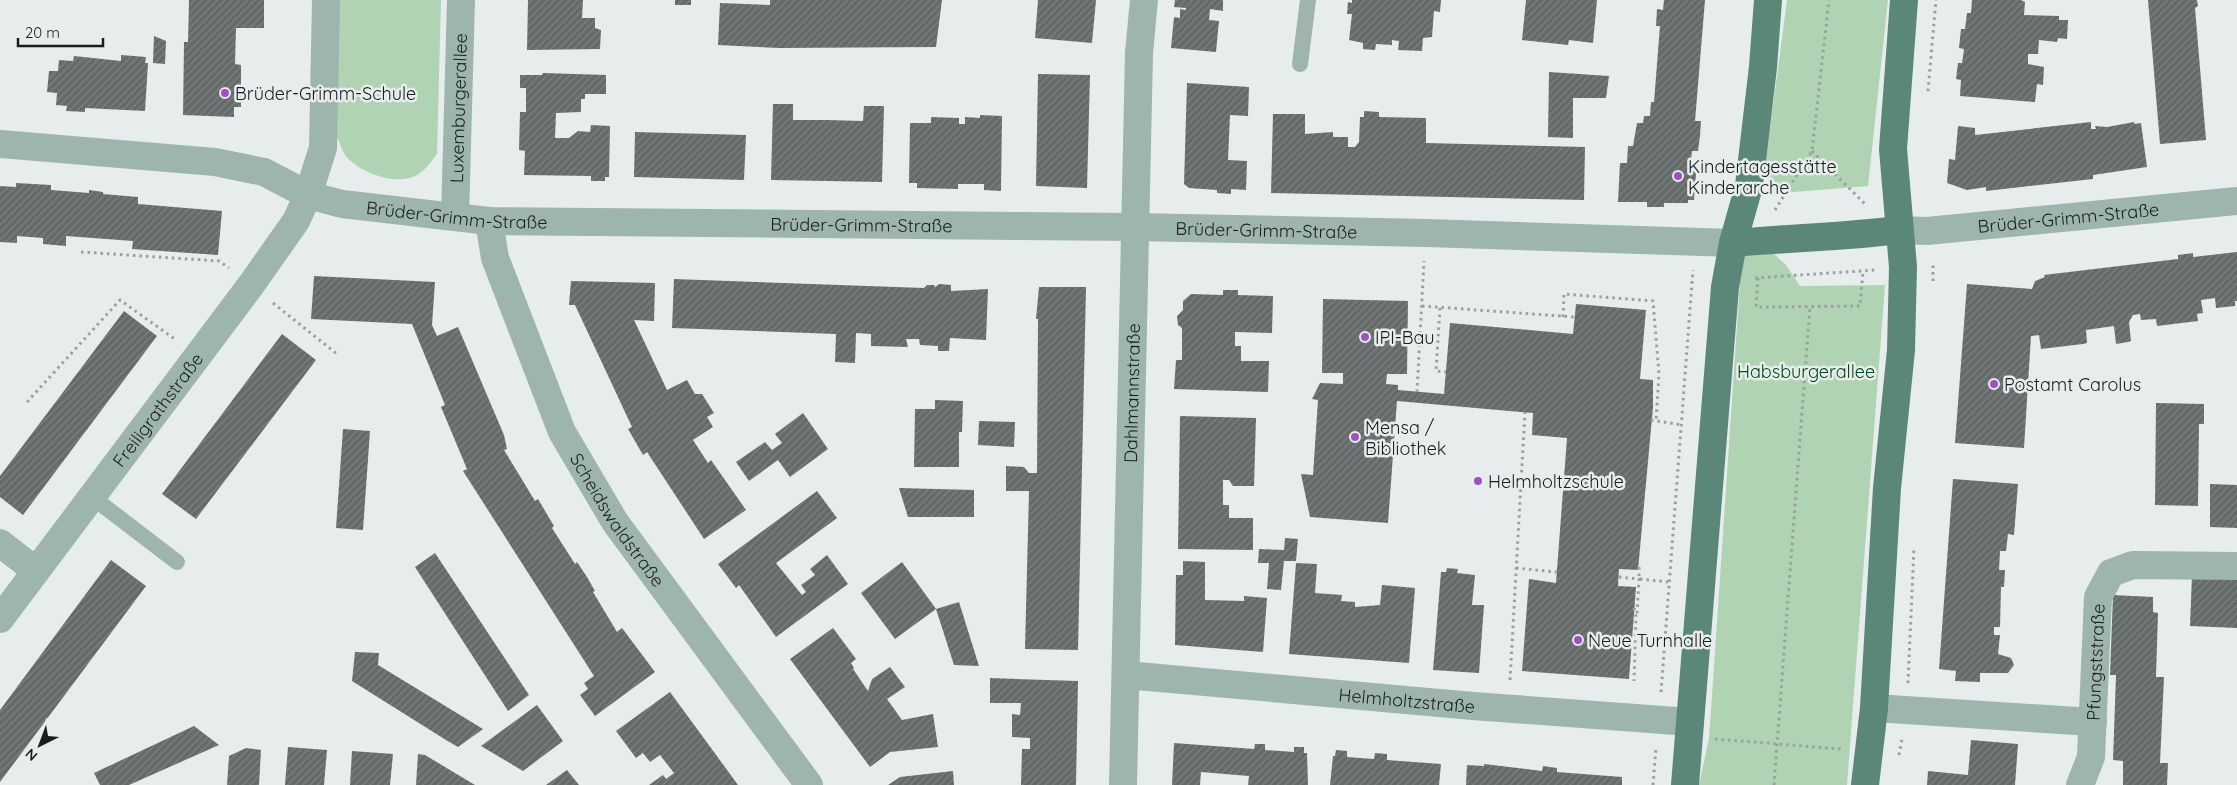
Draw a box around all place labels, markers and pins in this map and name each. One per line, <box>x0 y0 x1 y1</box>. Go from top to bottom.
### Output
place label: Brüder-Grimm-Schule <box>235 82 416 105</box>
marker: Brüder-Grimm-Schule <box>219 87 231 99</box>
place label: Kindertagesstätte Kinderarche <box>1688 155 1837 199</box>
marker: Kindertagesstätte Kinderarche <box>1672 170 1684 182</box>
place label: IPI-Bau <box>1375 326 1434 349</box>
marker: IPI-Bau <box>1359 331 1371 343</box>
place label: Postamt Carolus <box>2004 373 2141 396</box>
marker: Postamt Carolus <box>1988 378 2000 390</box>
place label: Mensa / Bibliothek <box>1365 416 1446 460</box>
marker: Mensa / Bibliothek <box>1349 431 1361 443</box>
place label: Helmholtzschule <box>1488 470 1624 493</box>
marker: Helmholtzschule <box>1472 475 1484 487</box>
place label: Neue Turnhalle <box>1588 629 1712 652</box>
marker: Neue Turnhalle <box>1572 634 1584 646</box>

